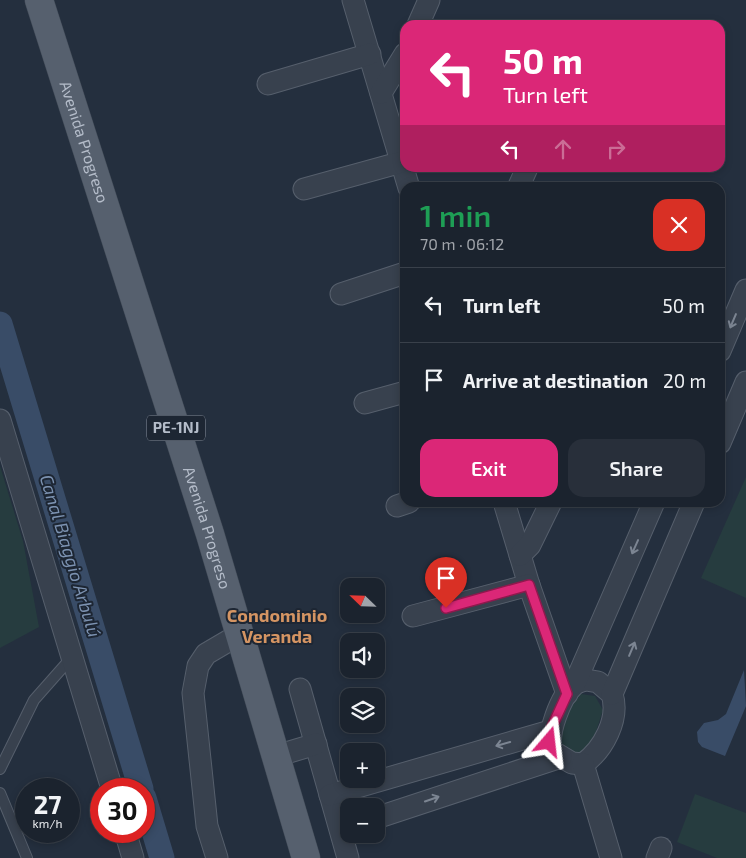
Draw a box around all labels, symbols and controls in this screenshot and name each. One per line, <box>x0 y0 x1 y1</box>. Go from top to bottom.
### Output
text: 50 m <box>503 39 583 81</box>
icon: left <box>420 40 485 105</box>
street label: Avenida Progreso <box>56 78 113 205</box>
text: Turn left <box>503 81 588 107</box>
icon: left <box>496 135 524 163</box>
icon: ahead <box>549 135 577 163</box>
icon: right <box>602 135 630 163</box>
text: 1 min <box>420 197 491 233</box>
button: close <box>653 199 705 251</box>
text: 70 m · 06:12 <box>420 234 504 253</box>
icon: left <box>420 291 448 319</box>
text: Turn left <box>463 294 540 317</box>
text: 50 m <box>662 294 705 317</box>
one-way arrow <box>728 313 738 328</box>
icon: arrive <box>420 366 448 394</box>
text: Arrive at destination <box>463 369 648 392</box>
text: 20 m <box>663 369 706 392</box>
road number: PE-1NJ <box>147 416 205 440</box>
button: Exit <box>420 439 558 497</box>
button: Share <box>568 439 705 497</box>
street label: Avenida Progreso <box>180 464 236 591</box>
water label: Canal Biaggio Arbulú <box>36 472 106 640</box>
one-way arrow <box>629 539 639 554</box>
pin <box>425 557 467 608</box>
icon: arrive <box>432 564 460 592</box>
north arrow <box>340 578 385 622</box>
map controls <box>340 578 385 843</box>
district label: Condominio Veranda <box>227 604 327 647</box>
button: sound <box>340 633 385 678</box>
one-way arrow <box>627 642 637 657</box>
button: layers <box>340 688 385 733</box>
position arrow <box>522 715 574 767</box>
one-way arrow <box>496 740 512 750</box>
button: + <box>340 743 385 788</box>
speed limit sign: 30 <box>90 778 155 843</box>
text: 27 <box>34 789 61 819</box>
one-way arrow <box>424 794 439 803</box>
button: − <box>340 798 385 843</box>
text: km/h <box>33 816 62 830</box>

